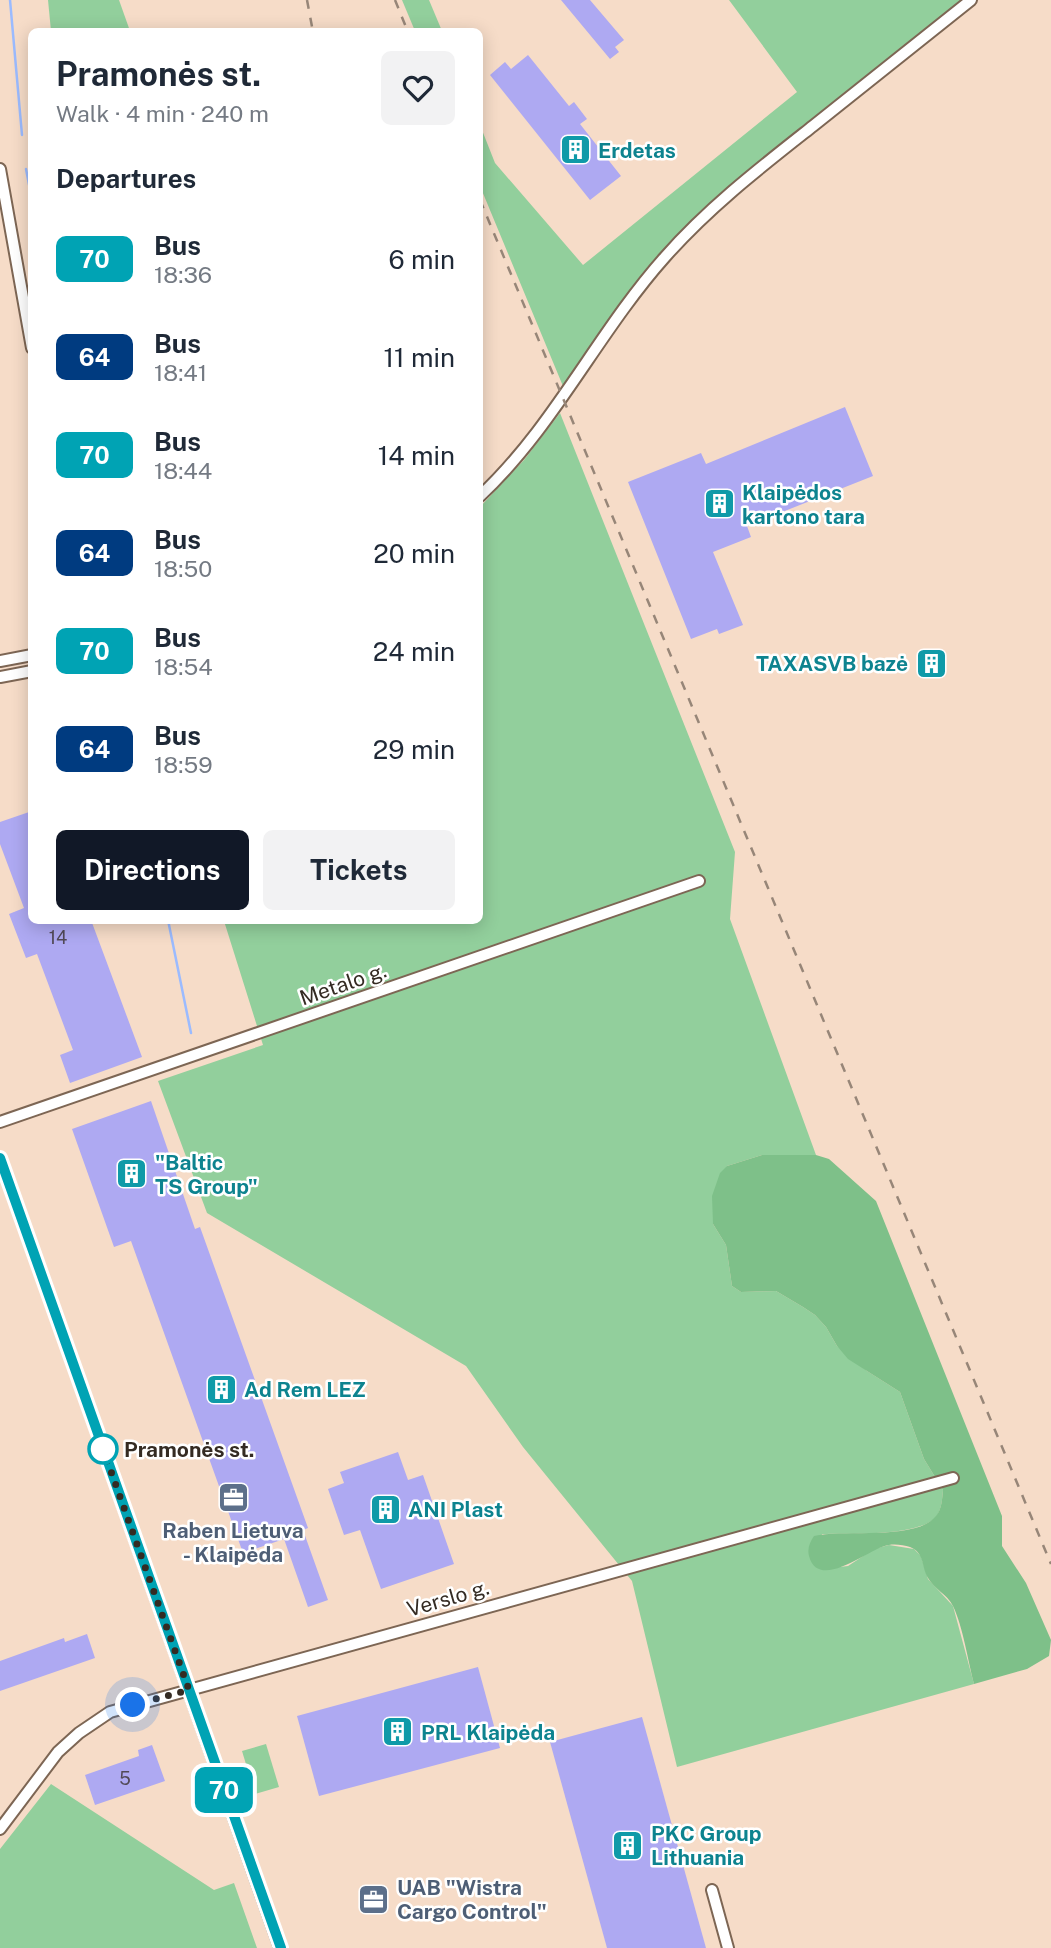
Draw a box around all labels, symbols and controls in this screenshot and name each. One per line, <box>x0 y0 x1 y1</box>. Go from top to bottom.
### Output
button: heart <box>381 51 455 125</box>
text: Pramonės st. <box>56 55 261 93</box>
text: Walk · 4 min · 240 m <box>56 100 269 127</box>
building icon: Erdetas <box>558 133 592 167</box>
place label: Erdetas <box>598 138 676 163</box>
text: Departures <box>56 163 196 194</box>
text: Bus <box>154 230 201 261</box>
text: 6 min <box>388 244 455 275</box>
text: 70 <box>79 245 110 273</box>
text: 18:36 <box>154 261 212 288</box>
text: Bus <box>154 328 201 359</box>
text: 11 min <box>383 342 455 373</box>
text: 64 <box>79 343 110 371</box>
text: 18:41 <box>154 359 207 386</box>
text: Bus <box>154 426 201 457</box>
text: 14 min <box>378 440 455 471</box>
text: 70 <box>79 441 110 469</box>
text: 18:44 <box>154 457 212 484</box>
place label: Klaipėdos kartono tara <box>742 480 865 529</box>
building icon: Klaipėdos kartono tara <box>702 487 736 521</box>
text: Bus <box>154 524 201 555</box>
text: 20 min <box>373 538 455 569</box>
text: 64 <box>79 539 110 567</box>
text: 18:50 <box>154 555 212 582</box>
text: Bus <box>154 622 201 653</box>
text: 24 min <box>373 636 455 667</box>
text: 70 <box>79 637 110 665</box>
building icon: TAXASVB bazė <box>914 646 948 680</box>
place label: TAXASVB bazė <box>756 651 908 676</box>
text: 18:54 <box>154 653 213 680</box>
text: Bus <box>154 720 201 751</box>
text: 29 min <box>373 734 455 765</box>
text: 64 <box>79 735 110 763</box>
text: 18:59 <box>154 751 213 778</box>
button: Directions <box>56 830 249 910</box>
button: Tickets <box>263 830 455 910</box>
house number: 14 <box>49 927 67 948</box>
street label: Metalo g. <box>296 958 390 1010</box>
place label: "Baltic TS Group" <box>155 1150 258 1199</box>
building icon: "Baltic TS Group" <box>115 1157 149 1191</box>
building icon: Ad Rem LEZ <box>204 1372 238 1406</box>
place label: Ad Rem LEZ <box>244 1377 366 1402</box>
marker: Pramonės st. <box>88 1434 118 1464</box>
place label: Pramonės st. <box>124 1437 255 1462</box>
office icon: Raben Lietuva - Klaipėda <box>216 1481 250 1515</box>
building icon: ANI Plast <box>368 1492 402 1526</box>
place label: ANI Plast <box>408 1497 503 1522</box>
place label: Raben Lietuva - Klaipėda <box>162 1518 304 1567</box>
street label: Verslo g. <box>404 1574 492 1622</box>
your location <box>115 1687 150 1722</box>
building icon: PRL Klaipėda <box>381 1715 415 1749</box>
place label: PRL Klaipėda <box>421 1720 555 1745</box>
line badge: 70 <box>192 1767 256 1813</box>
house number: 5 <box>119 1768 131 1789</box>
text: 70 <box>209 1776 239 1804</box>
place label: PKC Group Lithuania <box>651 1821 761 1870</box>
building icon: PKC Group Lithuania <box>611 1828 645 1862</box>
place label: UAB "Wistra Cargo Control" <box>397 1875 547 1924</box>
office icon: UAB "Wistra Cargo Control" <box>357 1882 391 1916</box>

